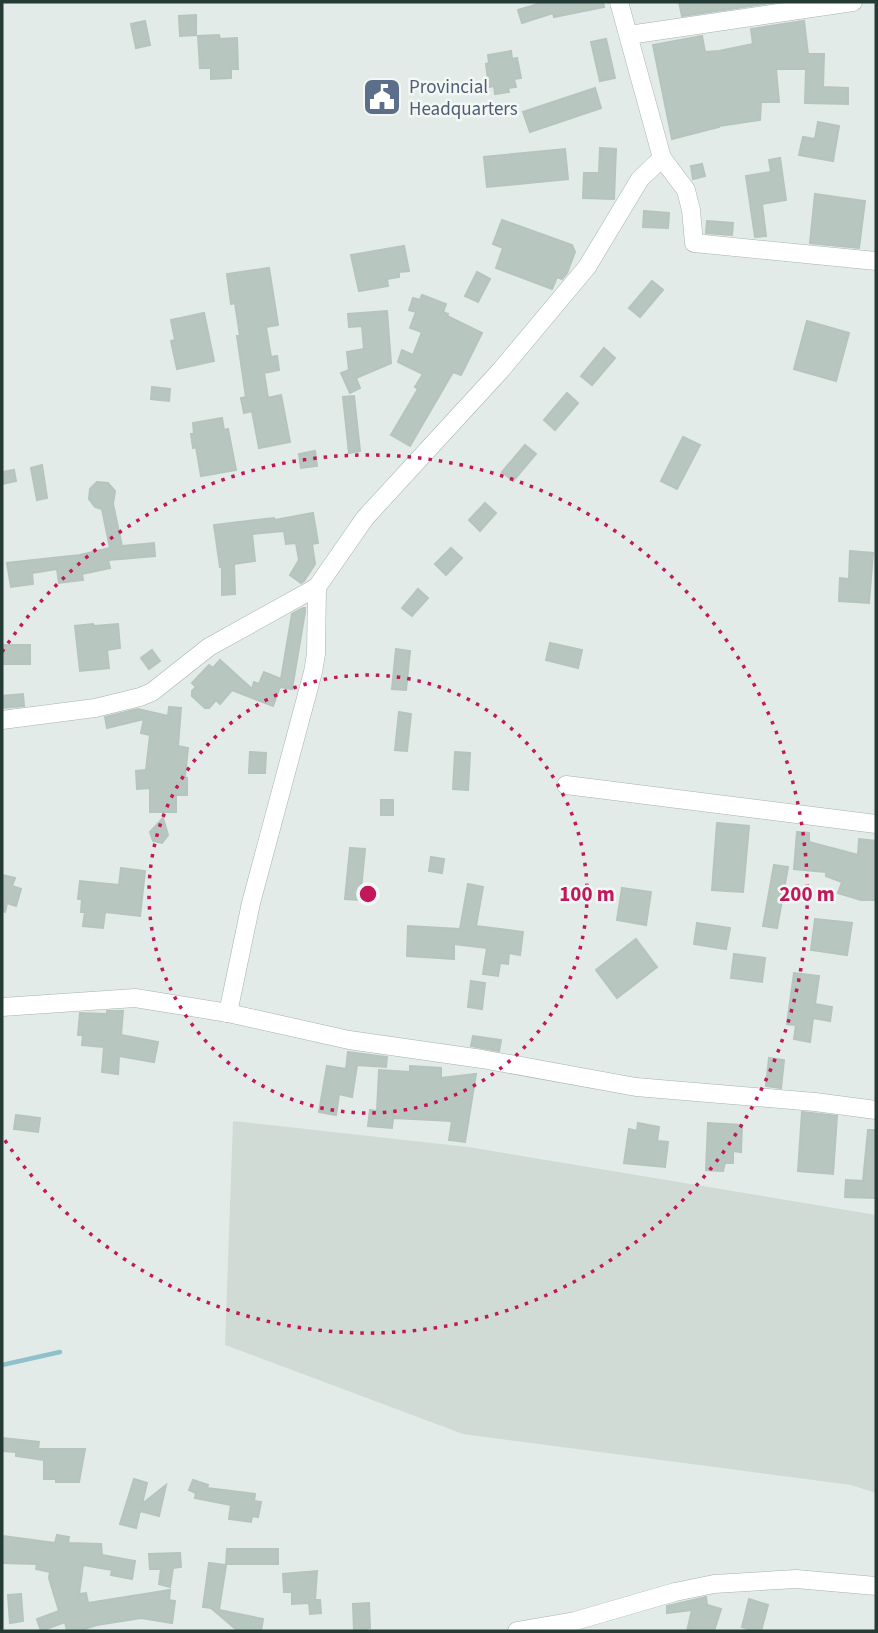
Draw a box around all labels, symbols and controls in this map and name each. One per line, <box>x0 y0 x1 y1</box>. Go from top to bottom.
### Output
place label: Provincial Headquarters <box>409 74 518 123</box>
public building icon: Provincial Headquarters <box>361 76 403 118</box>
text: 100 m <box>559 879 615 909</box>
text: 200 m <box>779 879 835 909</box>
centre of rings <box>356 882 380 906</box>

